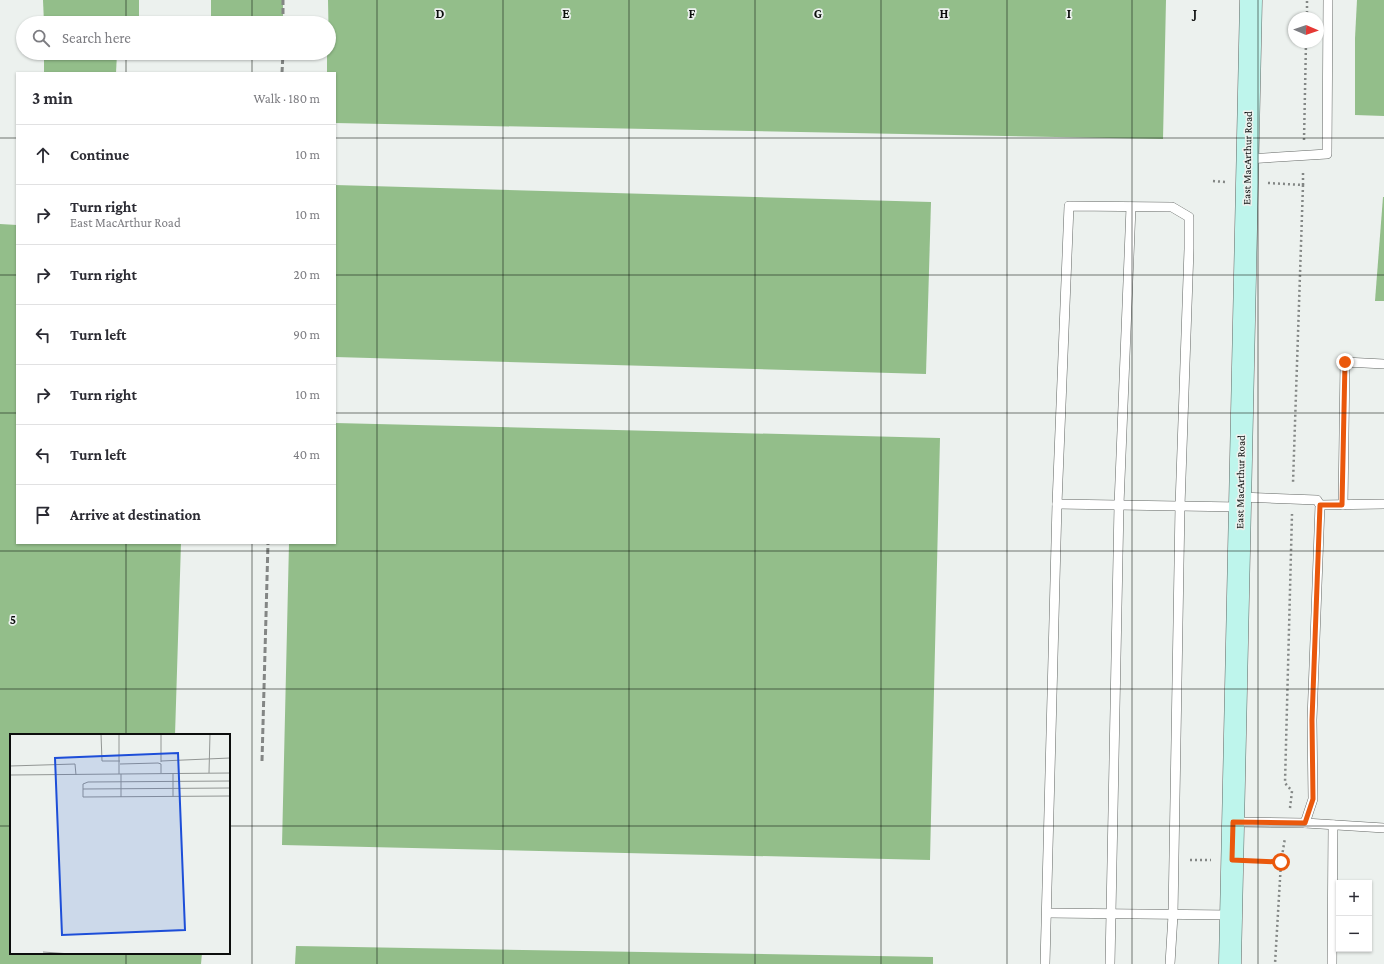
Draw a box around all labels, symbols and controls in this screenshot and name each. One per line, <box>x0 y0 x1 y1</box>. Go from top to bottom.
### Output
text: D <box>436 6 445 21</box>
text: E <box>562 6 570 21</box>
text: F <box>689 6 696 21</box>
text: G <box>814 6 822 21</box>
text: H <box>940 6 949 21</box>
text: I <box>1067 6 1071 21</box>
text: J <box>1191 6 1197 21</box>
north arrow <box>1288 12 1324 48</box>
search box <box>16 16 336 60</box>
icon: search <box>30 27 52 49</box>
text: Search here <box>62 30 131 46</box>
text: 3 min <box>32 89 73 108</box>
text: Walk · 180 m <box>253 91 320 106</box>
street label: East MacArthur Road <box>1240 111 1254 205</box>
icon: ahead <box>32 144 54 166</box>
text: Continue <box>70 147 129 163</box>
text: 10 m <box>295 147 320 162</box>
text: Turn right <box>70 199 137 215</box>
icon: right <box>32 204 54 226</box>
text: 10 m <box>295 207 320 222</box>
text: East MacArthur Road <box>70 215 181 230</box>
icon: right <box>32 264 54 286</box>
text: Turn right <box>70 267 137 283</box>
text: 20 m <box>294 267 320 282</box>
icon: left <box>32 324 54 346</box>
text: Turn left <box>70 327 126 343</box>
text: 90 m <box>293 327 320 342</box>
route end <box>1336 353 1354 371</box>
icon: right <box>32 384 54 406</box>
text: Turn right <box>70 387 137 403</box>
text: 10 m <box>295 387 320 402</box>
street label: East MacArthur Road <box>1233 435 1247 529</box>
icon: left <box>32 444 54 466</box>
text: Turn left <box>70 447 126 463</box>
text: 40 m <box>293 447 320 462</box>
icon: arrive <box>32 504 54 526</box>
text: Arrive at destination <box>70 507 201 523</box>
text: 5 <box>10 612 16 627</box>
inset map <box>10 734 230 954</box>
route start <box>1272 853 1290 871</box>
map controls <box>1336 880 1372 952</box>
button: + <box>1336 880 1372 916</box>
button: − <box>1336 916 1372 952</box>

